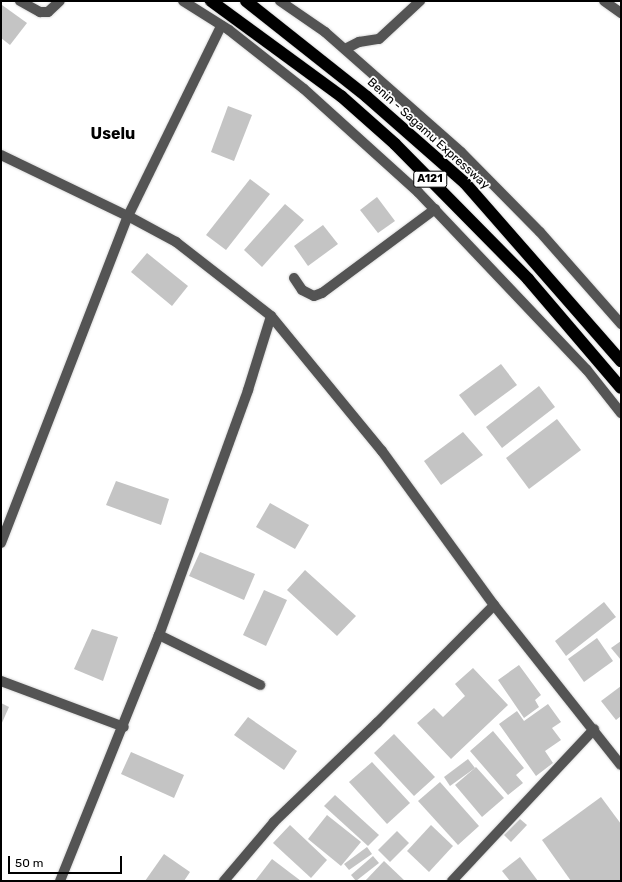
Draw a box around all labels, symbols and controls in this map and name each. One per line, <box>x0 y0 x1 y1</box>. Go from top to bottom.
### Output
street label: Benin - Sagamu Expressway <box>364 75 492 193</box>
district label: Uselu <box>91 124 135 144</box>
road number: A121 <box>413 170 447 188</box>
scale bar <box>10 848 124 874</box>
text: 50 m <box>15 856 43 870</box>

